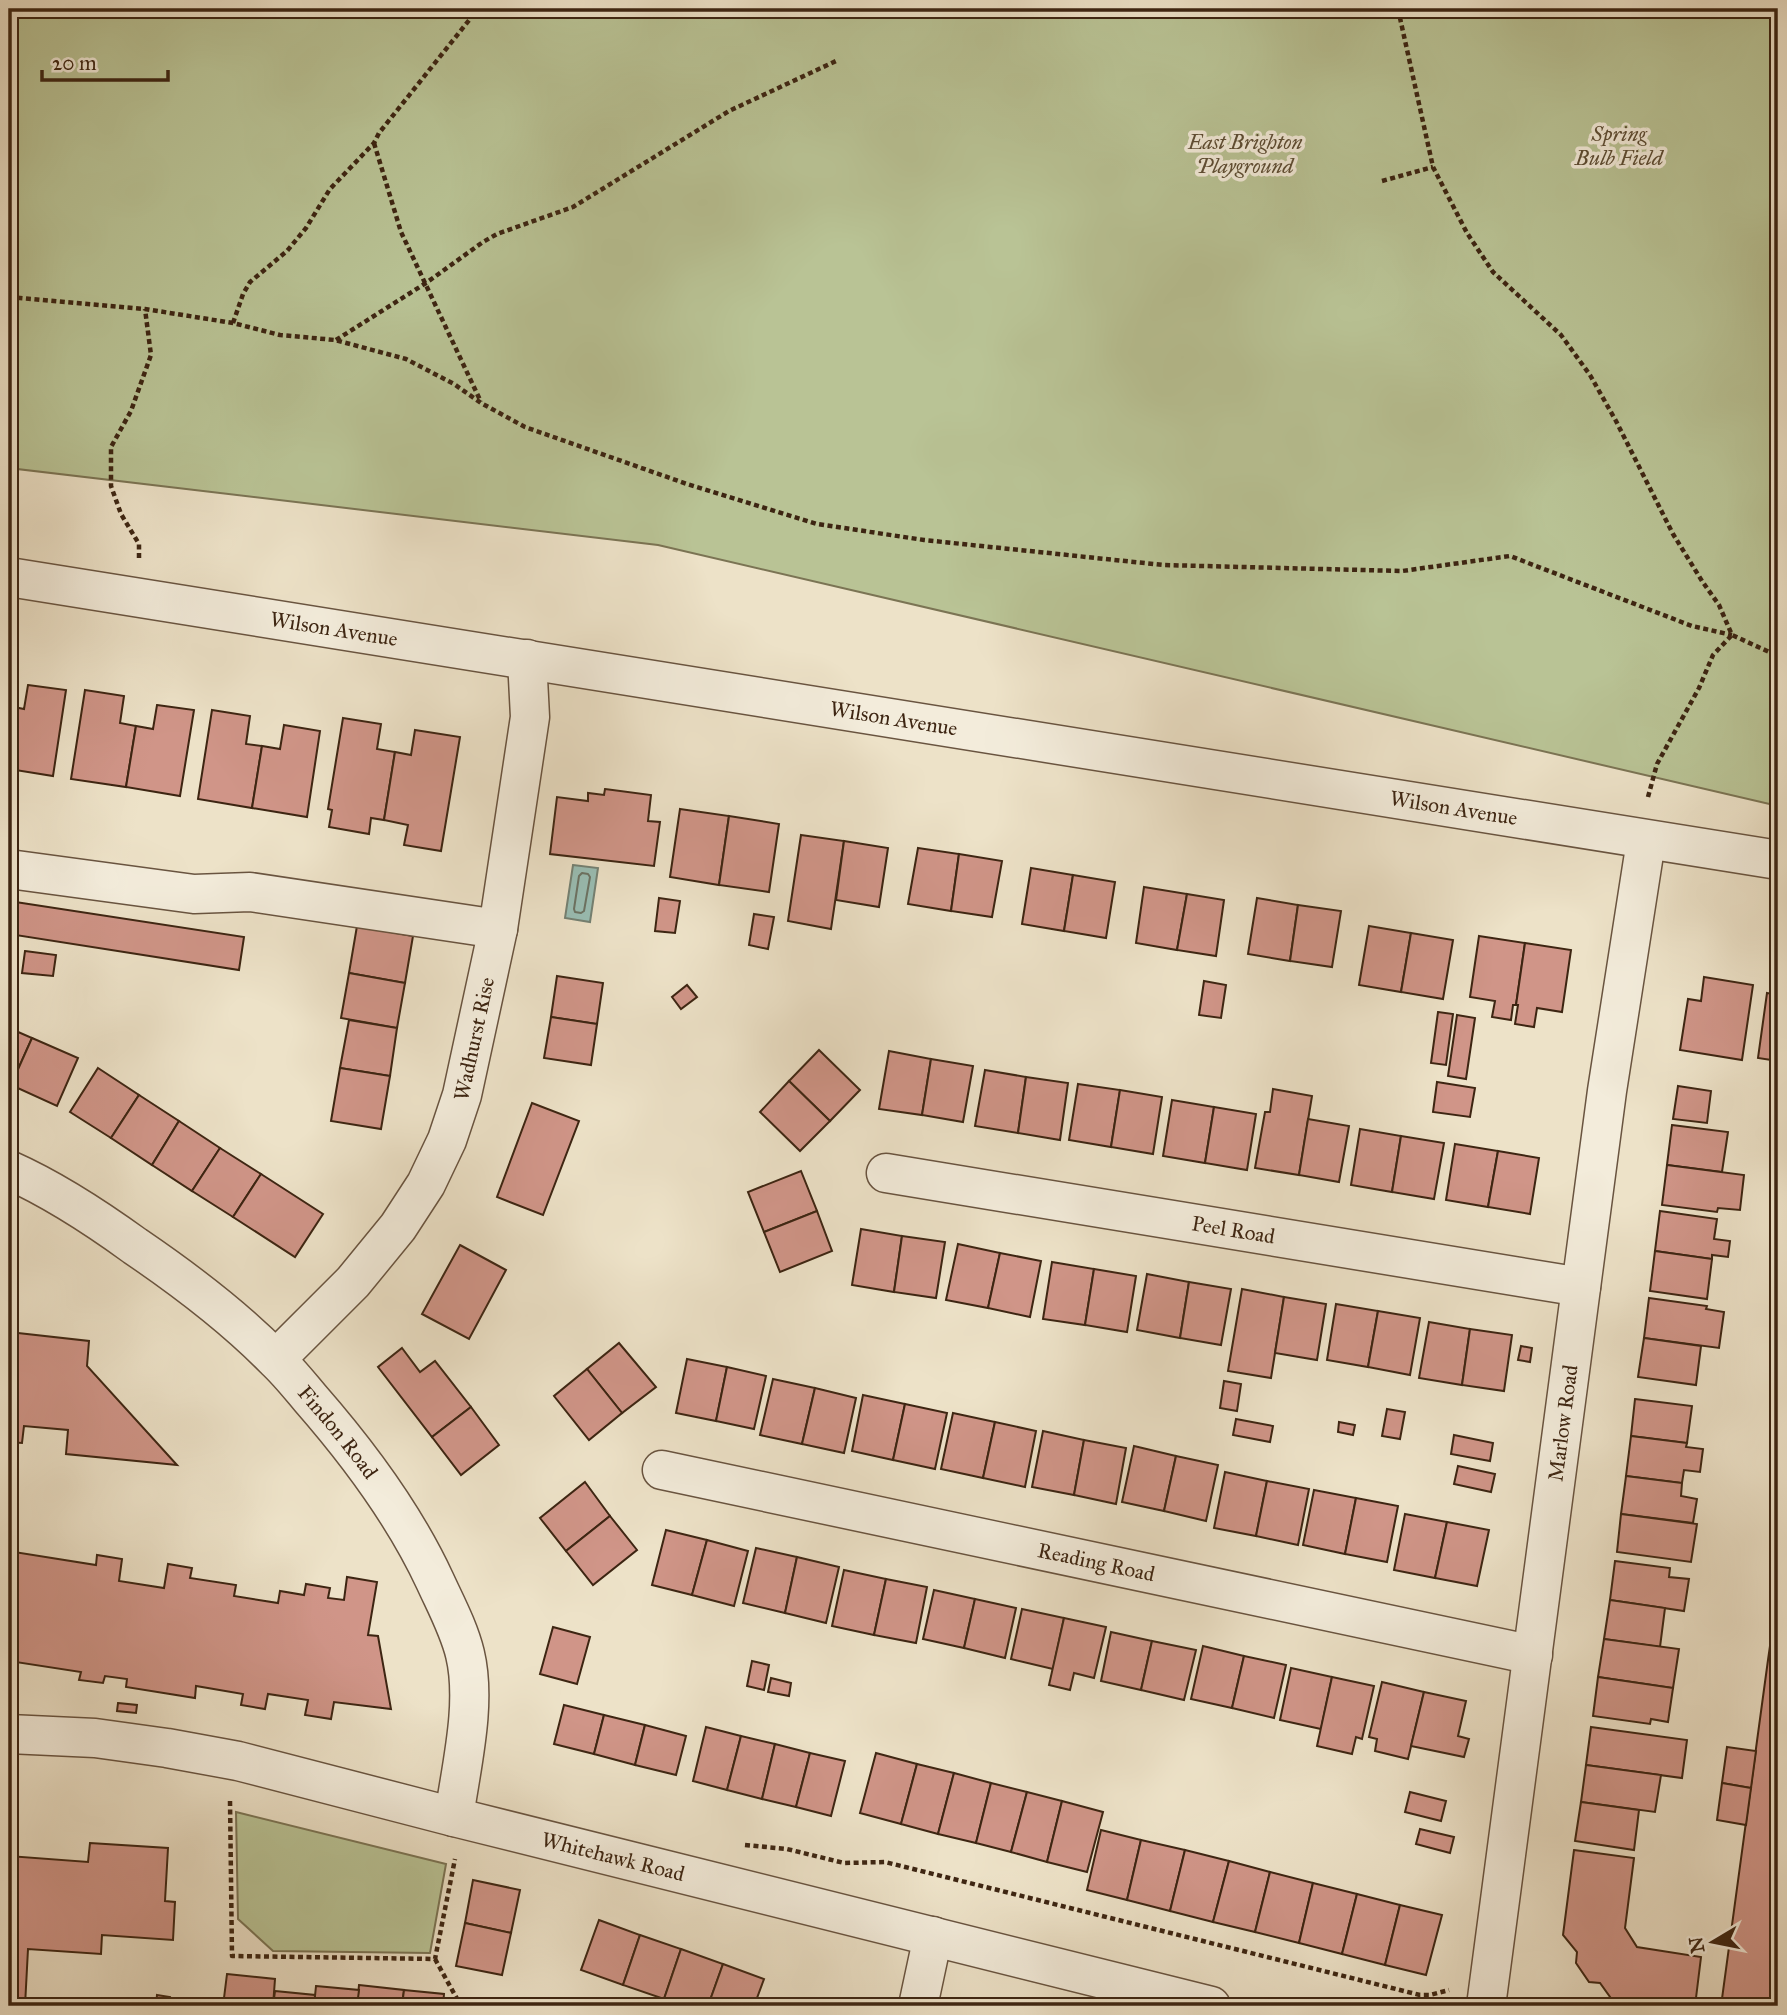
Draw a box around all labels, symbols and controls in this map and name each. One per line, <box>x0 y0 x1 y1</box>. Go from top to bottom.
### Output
scale bar <box>42 38 168 82</box>
text: 20 m <box>52 50 97 76</box>
park label: Spring Bulb Field <box>1574 121 1665 171</box>
park label: East Brighton Playground <box>1187 129 1302 179</box>
street label: Wilson Avenue <box>268 606 400 652</box>
street label: Wilson Avenue <box>828 696 960 742</box>
street label: Wilson Avenue <box>1388 785 1520 831</box>
street label: Wadhurst Rise <box>448 974 500 1103</box>
street label: Peel Road <box>1190 1210 1277 1250</box>
street label: Marlow Road <box>1542 1363 1584 1483</box>
street label: Findon Road <box>292 1380 384 1484</box>
street label: Reading Road <box>1035 1537 1158 1587</box>
street label: Whitehawk Road <box>539 1826 688 1887</box>
north arrow <box>1678 1906 1748 1976</box>
text: N <box>1684 1935 1709 1955</box>

